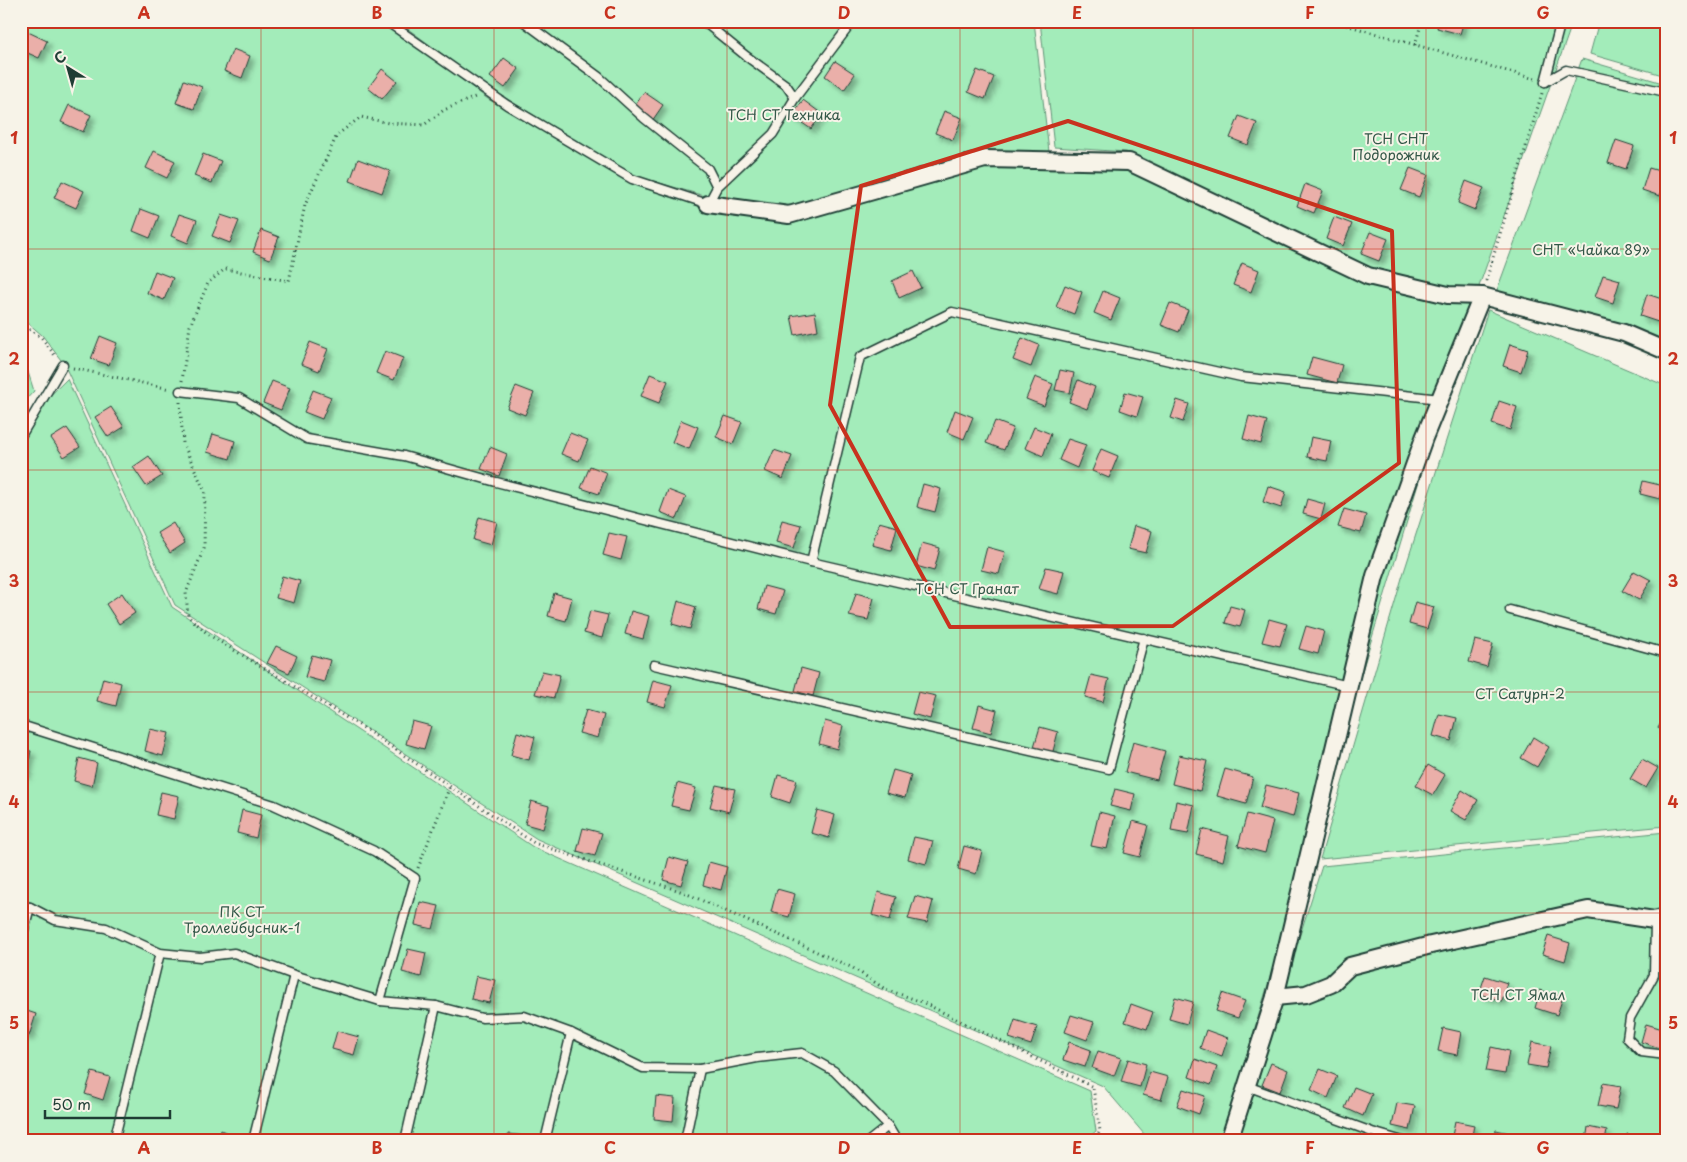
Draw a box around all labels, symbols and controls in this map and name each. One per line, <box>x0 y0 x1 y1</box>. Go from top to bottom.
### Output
text: A <box>138 0 151 24</box>
text: B <box>372 0 383 24</box>
text: C <box>604 0 616 24</box>
text: D <box>838 0 850 24</box>
text: E <box>1072 0 1082 24</box>
text: F <box>1305 0 1315 24</box>
text: G <box>1536 0 1550 24</box>
north arrow <box>42 42 92 92</box>
text: С <box>49 46 70 69</box>
park label: ТСН СТ Техника <box>728 104 841 125</box>
text: 1 <box>10 125 18 149</box>
text: 1 <box>1669 125 1677 149</box>
park label: ТСН СНТ Подорожник <box>1353 128 1440 165</box>
park label: СНТ «Чайка 89» <box>1532 239 1650 260</box>
text: 2 <box>8 346 20 370</box>
text: 2 <box>1667 346 1679 370</box>
text: 3 <box>9 568 19 592</box>
text: 3 <box>1668 568 1678 592</box>
park label: ТСН СТ Гранат <box>915 578 1020 599</box>
park label: СТ Сатурн-2 <box>1475 683 1565 704</box>
text: 4 <box>9 789 20 813</box>
text: 4 <box>1668 789 1679 813</box>
park label: ПК СТ Троллейбусник-1 <box>184 901 300 938</box>
park label: ТСН СТ Ямал <box>1471 984 1565 1005</box>
text: 5 <box>9 1010 19 1034</box>
text: 5 <box>1668 1010 1678 1034</box>
scale bar <box>45 1087 170 1119</box>
text: 50 m <box>52 1092 91 1115</box>
text: A <box>138 1135 151 1159</box>
text: B <box>372 1135 383 1159</box>
text: C <box>604 1135 616 1159</box>
text: D <box>838 1135 850 1159</box>
text: E <box>1072 1135 1082 1159</box>
text: F <box>1305 1135 1315 1159</box>
text: G <box>1536 1135 1550 1159</box>

